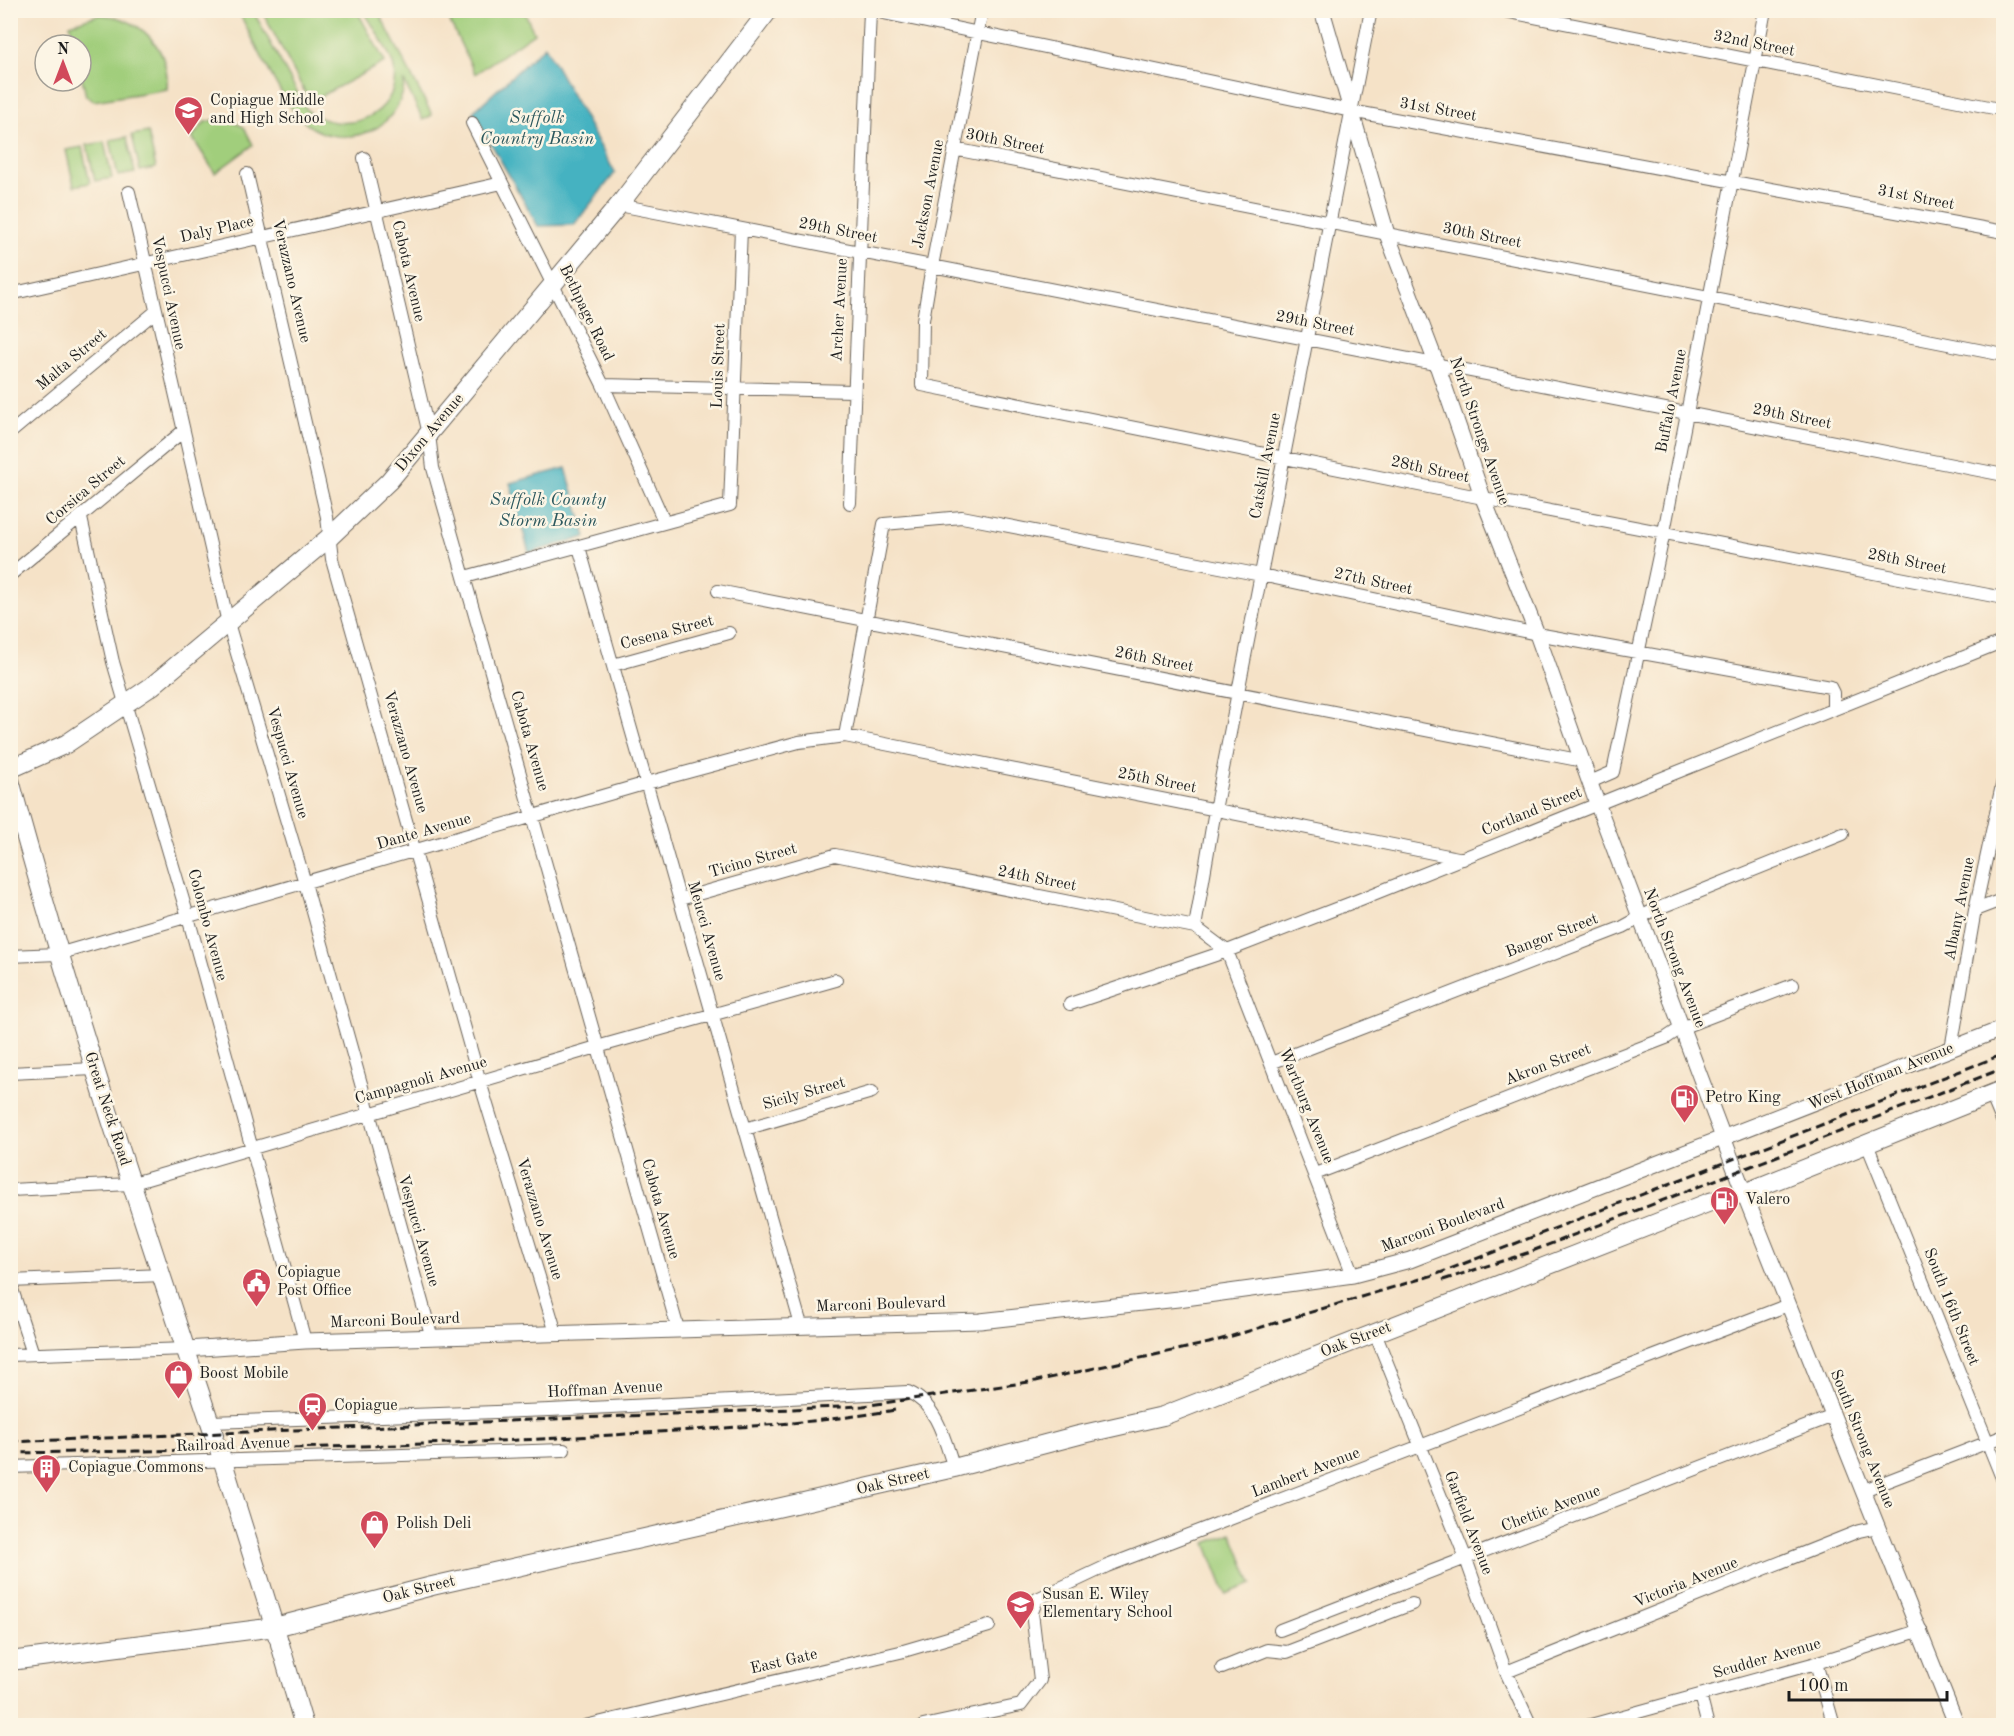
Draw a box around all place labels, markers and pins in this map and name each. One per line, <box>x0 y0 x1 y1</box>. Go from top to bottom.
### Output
place label: Copiague Middle and High School <box>210 93 324 127</box>
school or university icon: Copiague Middle and High School <box>173 94 205 136</box>
fuel station icon: Petro King <box>1668 1082 1700 1124</box>
place label: Petro King <box>1705 1090 1781 1106</box>
fuel station icon: Valero <box>1708 1184 1740 1226</box>
place label: Valero <box>1745 1192 1790 1208</box>
place label: Copiague Post Office <box>277 1265 351 1299</box>
public building icon: Copiague Post Office <box>240 1266 272 1308</box>
shop icon: Boost Mobile <box>162 1358 194 1400</box>
place label: Boost Mobile <box>199 1366 288 1382</box>
station icon: Copiague <box>297 1390 329 1432</box>
place label: Copiague <box>334 1398 398 1414</box>
building icon: Copiague Commons <box>31 1452 63 1494</box>
place label: Copiague Commons <box>68 1460 204 1476</box>
shop icon: Polish Deli <box>359 1508 391 1550</box>
place label: Polish Deli <box>396 1516 471 1532</box>
place label: Susan E. Wiley Elementary School <box>1042 1587 1172 1621</box>
school or university icon: Susan E. Wiley Elementary School <box>1005 1588 1037 1630</box>

